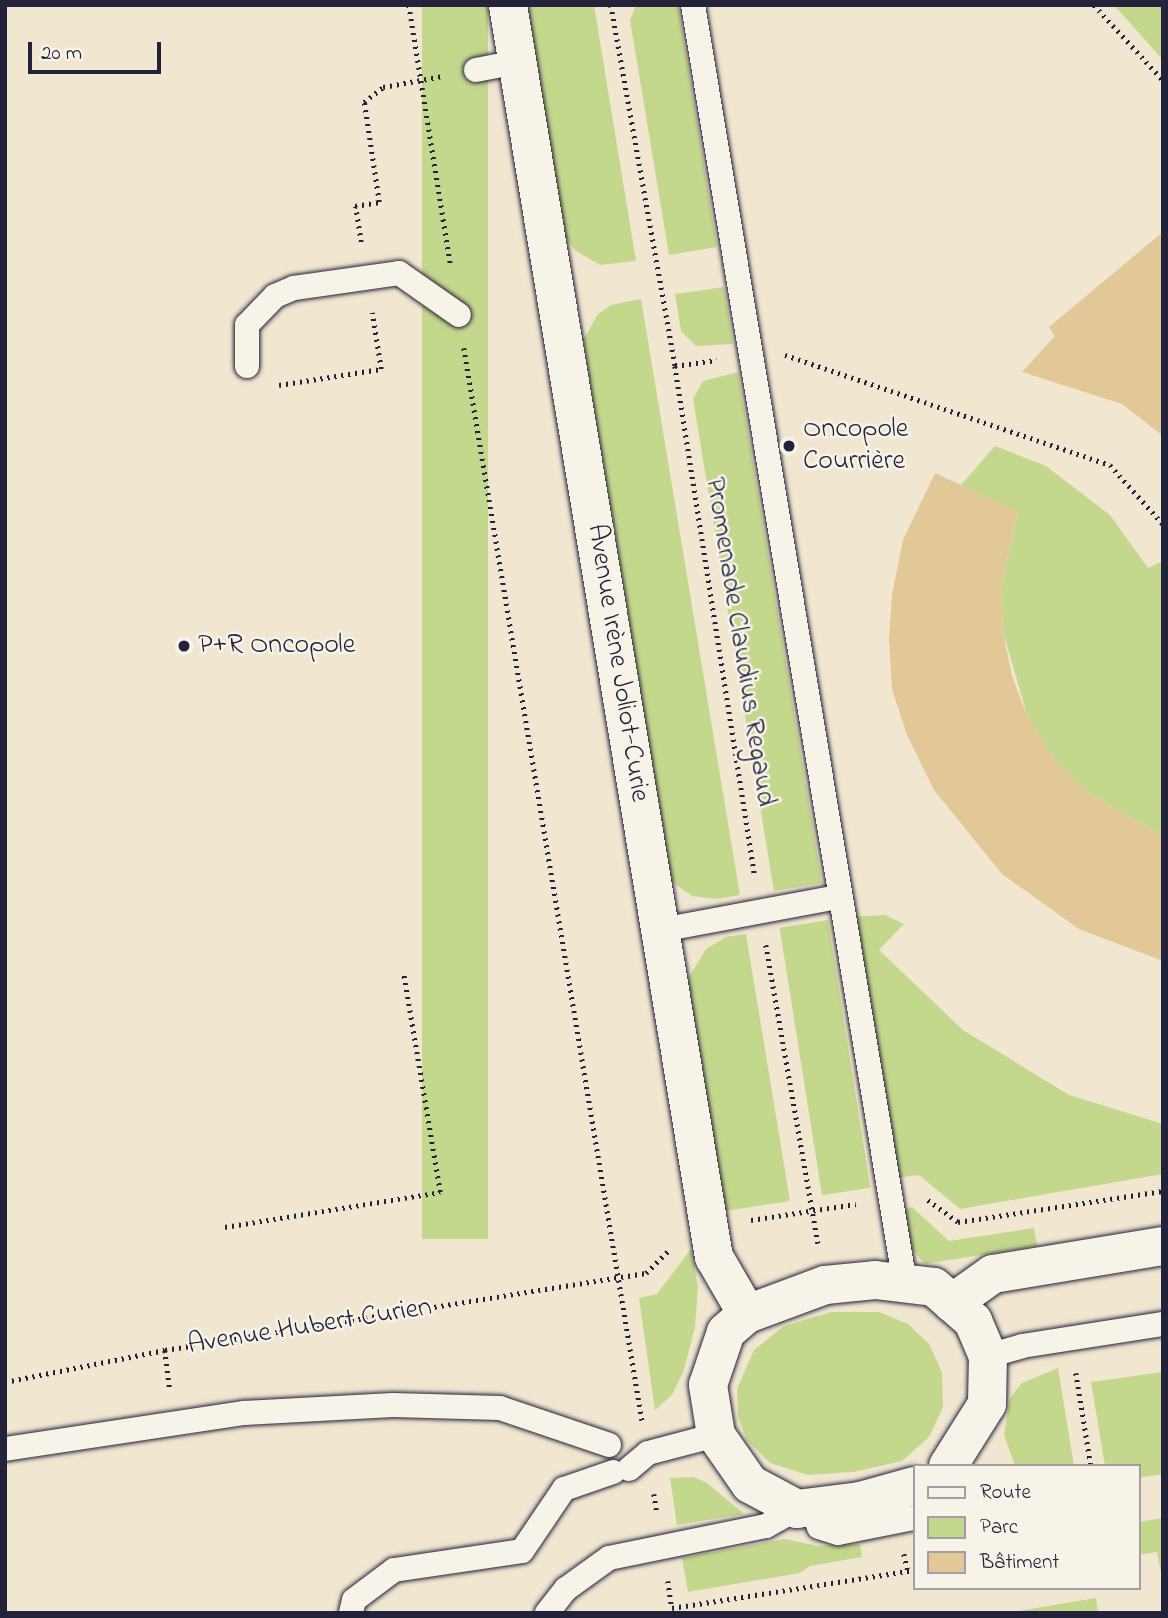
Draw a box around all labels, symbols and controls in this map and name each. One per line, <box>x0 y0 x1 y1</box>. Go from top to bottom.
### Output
scale bar <box>32 28 164 72</box>
text: 20 m <box>41 39 82 69</box>
place label: Oncopole Courrière <box>803 413 908 479</box>
marker: Oncopole Courrière <box>781 438 797 454</box>
street label: Promenade Claudius Regaud <box>696 475 782 809</box>
street label: Avenue Irène Joliot-Curie <box>578 522 656 804</box>
place label: P+R Oncopole <box>198 629 355 663</box>
marker: P+R Oncopole <box>176 638 192 654</box>
street label: Avenue Hubert Curien <box>186 1291 434 1363</box>
legend <box>912 1464 1140 1590</box>
text: Route <box>980 1478 1031 1508</box>
text: Parc <box>980 1513 1018 1543</box>
text: Bâtiment <box>980 1548 1059 1578</box>

